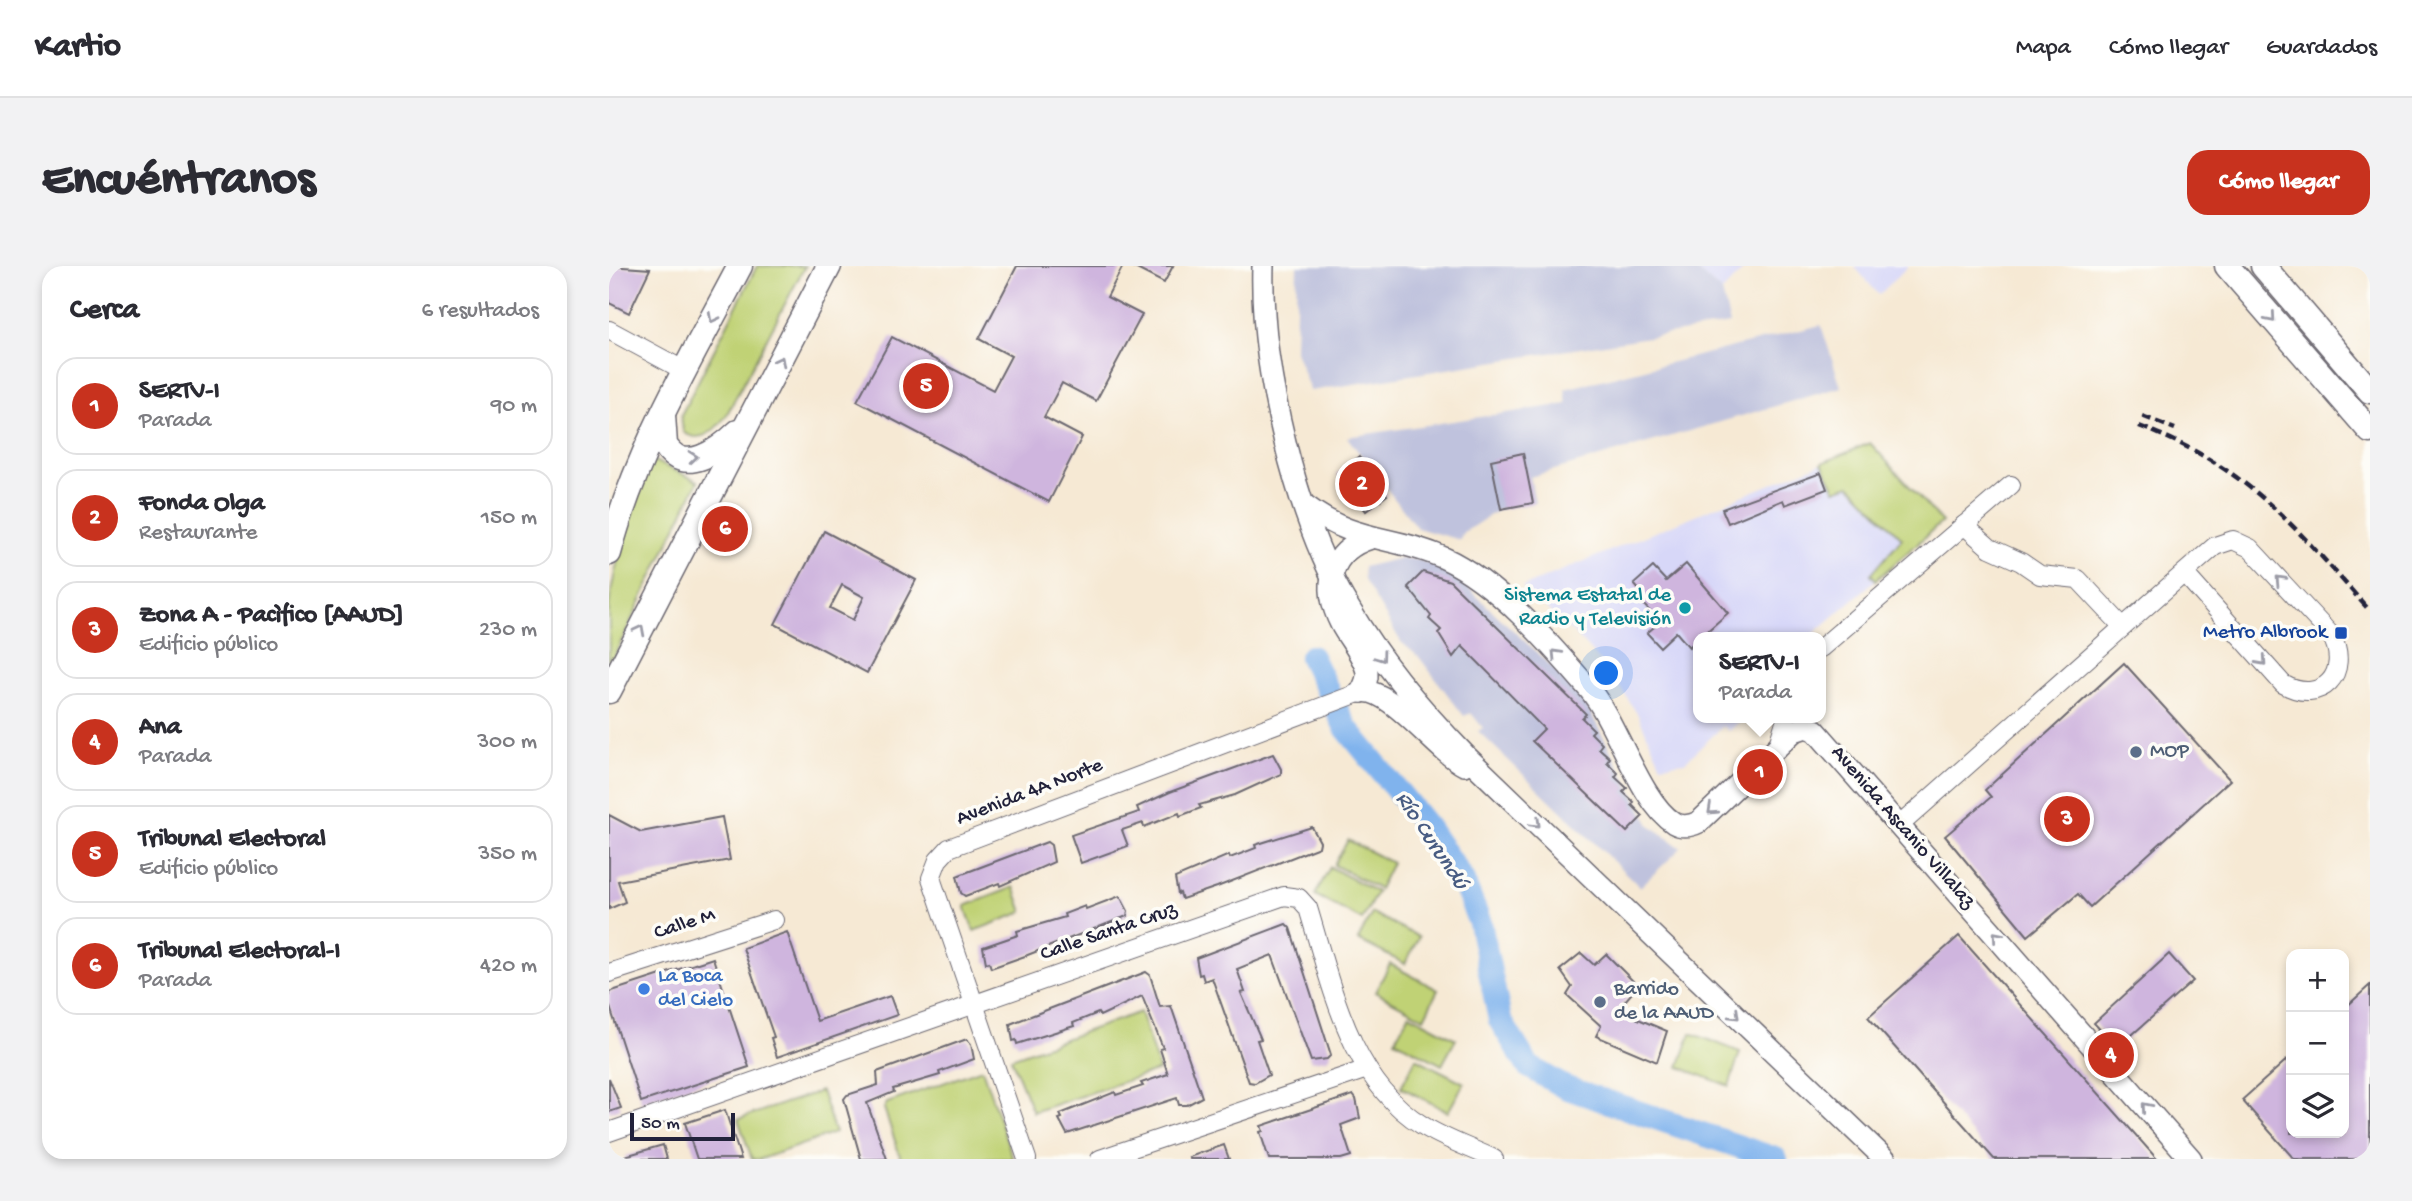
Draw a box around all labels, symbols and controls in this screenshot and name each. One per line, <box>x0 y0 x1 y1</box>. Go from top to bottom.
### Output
text: Kartio <box>35 29 121 67</box>
text: Mapa <box>2016 34 2071 63</box>
text: Cómo llegar <box>2109 34 2228 63</box>
text: Guardados <box>2266 34 2377 63</box>
button: Cómo llegar <box>2187 150 2370 215</box>
text: Encuéntranos <box>42 153 315 211</box>
text: Cerca <box>70 294 139 329</box>
text: 6 resultados <box>422 298 539 325</box>
one-way arrow <box>2263 310 2275 323</box>
one-way arrow <box>707 311 721 324</box>
one-way arrow <box>771 356 785 369</box>
pin: 5 <box>903 360 949 412</box>
text: SERTV-I <box>139 377 220 408</box>
text: 1 <box>90 393 100 420</box>
text: 90 m <box>491 393 537 420</box>
text: Parada <box>139 408 212 435</box>
one-way arrow <box>687 450 699 465</box>
pin: 2 <box>1339 458 1385 510</box>
text: Fonda Olga <box>139 489 265 520</box>
pin: 6 <box>702 503 748 555</box>
text: 2 <box>89 505 101 532</box>
text: 150 m <box>481 505 537 532</box>
text: Restaurante <box>139 520 257 547</box>
one-way arrow <box>2275 575 2288 588</box>
place label: Sistema Estatal de Radio y Televisión <box>1504 584 1672 633</box>
marker: Sistema Estatal de Radio y Televisión <box>1677 600 1693 616</box>
text: Zona A - Pacìfico [AAUD] <box>139 601 404 632</box>
text: 3 <box>89 617 101 644</box>
text: 230 m <box>479 617 537 644</box>
place label: Metro Albrook <box>2203 621 2330 646</box>
one-way arrow <box>632 625 646 637</box>
marker: Metro Albrook <box>2333 625 2349 641</box>
text: Edificio público <box>139 632 278 659</box>
popup <box>1693 632 1826 723</box>
one-way arrow <box>1373 649 1385 662</box>
one-way arrow <box>1551 649 1564 662</box>
text: SERTV-I <box>1719 649 1800 680</box>
one-way arrow <box>2254 653 2266 666</box>
your location <box>1589 656 1623 690</box>
text: Parada <box>1719 680 1792 707</box>
text: Ana <box>139 713 181 744</box>
text: 4 <box>90 729 100 756</box>
text: 300 m <box>477 729 537 756</box>
place label: MOP <box>2150 740 2189 765</box>
street label: Avenida Ascanio Villalaz <box>1824 741 1980 915</box>
text: Parada <box>139 744 212 771</box>
marker: MOP <box>2128 744 2144 760</box>
pin: 1 <box>1737 746 1783 798</box>
street label: Avenida 4A Norte <box>953 753 1108 832</box>
water label: Río Curundú <box>1389 787 1475 897</box>
pin: 3 <box>2044 793 2090 845</box>
one-way arrow <box>1707 801 1720 814</box>
one-way arrow <box>1528 815 1541 827</box>
text: Tribunal Electoral <box>139 825 326 856</box>
text: 5 <box>89 841 101 868</box>
text: 350 m <box>478 841 537 868</box>
text: Edificio público <box>139 856 278 883</box>
street label: Calle Santa Cruz <box>1038 898 1181 968</box>
street label: Calle M <box>651 903 719 947</box>
one-way arrow <box>1993 931 2005 944</box>
text: Tribunal Electoral-I <box>139 937 341 968</box>
map controls <box>2286 949 2349 1138</box>
button: + <box>2286 949 2349 1012</box>
text: 6 <box>89 953 101 980</box>
text: 420 m <box>480 953 537 980</box>
place label: La Boca del Cielo <box>658 965 733 1014</box>
text: Parada <box>139 968 212 995</box>
place label: Barrido de la AAUD <box>1613 978 1714 1027</box>
marker: La Boca del Cielo <box>636 981 652 997</box>
marker: Barrido de la AAUD <box>1592 994 1608 1010</box>
one-way arrow <box>1727 1006 1740 1019</box>
button: − <box>2286 1012 2349 1075</box>
pin: 4 <box>2088 1029 2134 1081</box>
button: layers <box>2286 1075 2349 1138</box>
one-way arrow <box>2142 1103 2154 1116</box>
scale bar <box>630 1110 735 1142</box>
text: 50 m <box>641 1113 680 1136</box>

